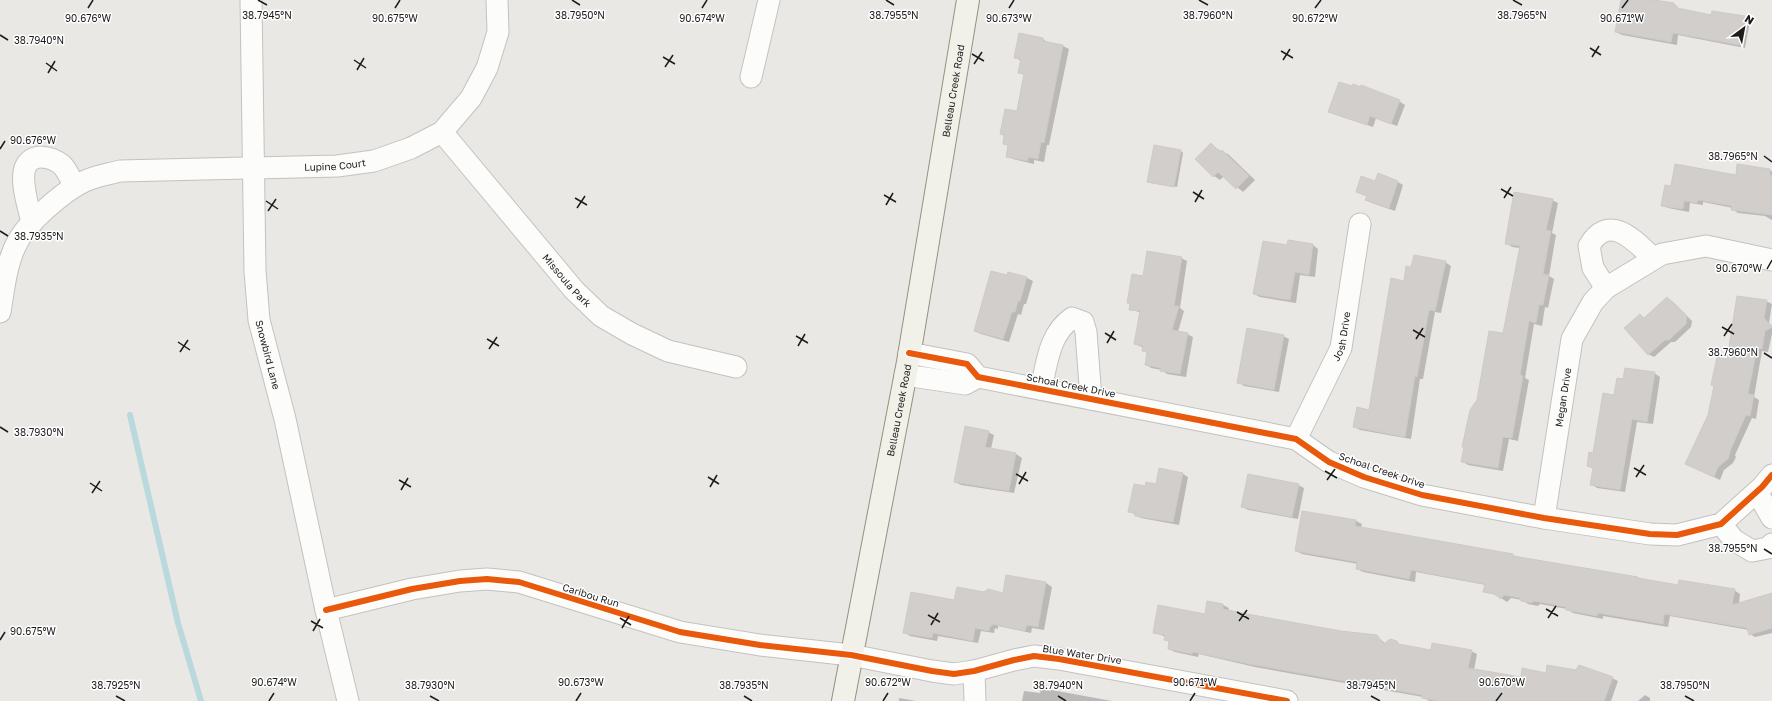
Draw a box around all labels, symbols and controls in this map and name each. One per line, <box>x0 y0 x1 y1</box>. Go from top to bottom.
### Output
north arrow <box>1724 8 1764 48</box>
text: 38.7945°N <box>242 9 292 21</box>
text: 38.7950°N <box>555 9 605 21</box>
text: 38.7955°N <box>869 9 919 21</box>
text: 38.7960°N <box>1183 9 1233 21</box>
text: 38.7965°N <box>1497 9 1547 21</box>
text: N <box>1743 11 1757 27</box>
text: 90.676°W <box>65 12 111 24</box>
text: 90.675°W <box>372 12 418 24</box>
text: 90.674°W <box>679 12 725 24</box>
text: 90.673°W <box>986 12 1032 24</box>
text: 90.672°W <box>1292 12 1338 24</box>
text: 90.671°W <box>1600 12 1644 24</box>
text: 38.7940°N <box>14 34 64 46</box>
street label: Belleau Creek Road <box>939 44 967 138</box>
text: 90.676°W <box>10 134 56 146</box>
text: 38.7965°N <box>1708 150 1758 162</box>
street label: Lupine Court <box>304 156 366 173</box>
text: 38.7935°N <box>14 230 64 242</box>
street label: Missoula Park <box>540 251 594 310</box>
text: 90.670°W <box>1716 262 1763 274</box>
street label: Josh Drive <box>1330 311 1353 363</box>
street label: Snowbird Lane <box>253 319 283 391</box>
text: 38.7960°N <box>1708 346 1758 358</box>
street label: Belleau Creek Road <box>884 363 913 457</box>
street label: Megan Drive <box>1552 367 1573 428</box>
street label: Schoal Creek Drive <box>1025 370 1117 400</box>
text: 38.7930°N <box>14 426 64 438</box>
street label: Schoal Creek Drive <box>1337 450 1427 490</box>
text: 38.7955°N <box>1708 542 1758 554</box>
street label: Caribou Run <box>561 581 621 609</box>
text: 90.675°W <box>10 625 56 637</box>
street label: Blue Water Drive <box>1042 642 1123 666</box>
text: 90.674°W <box>251 676 297 688</box>
text: 90.673°W <box>558 676 604 688</box>
text: 90.672°W <box>865 676 911 688</box>
text: 90.671°W <box>1173 676 1217 688</box>
text: 90.670°W <box>1479 676 1526 688</box>
text: 38.7925°N <box>91 679 141 691</box>
text: 38.7930°N <box>405 679 455 691</box>
text: 38.7935°N <box>719 679 769 691</box>
text: 38.7940°N <box>1033 679 1083 691</box>
text: 38.7945°N <box>1346 679 1396 691</box>
text: 38.7950°N <box>1660 679 1710 691</box>

